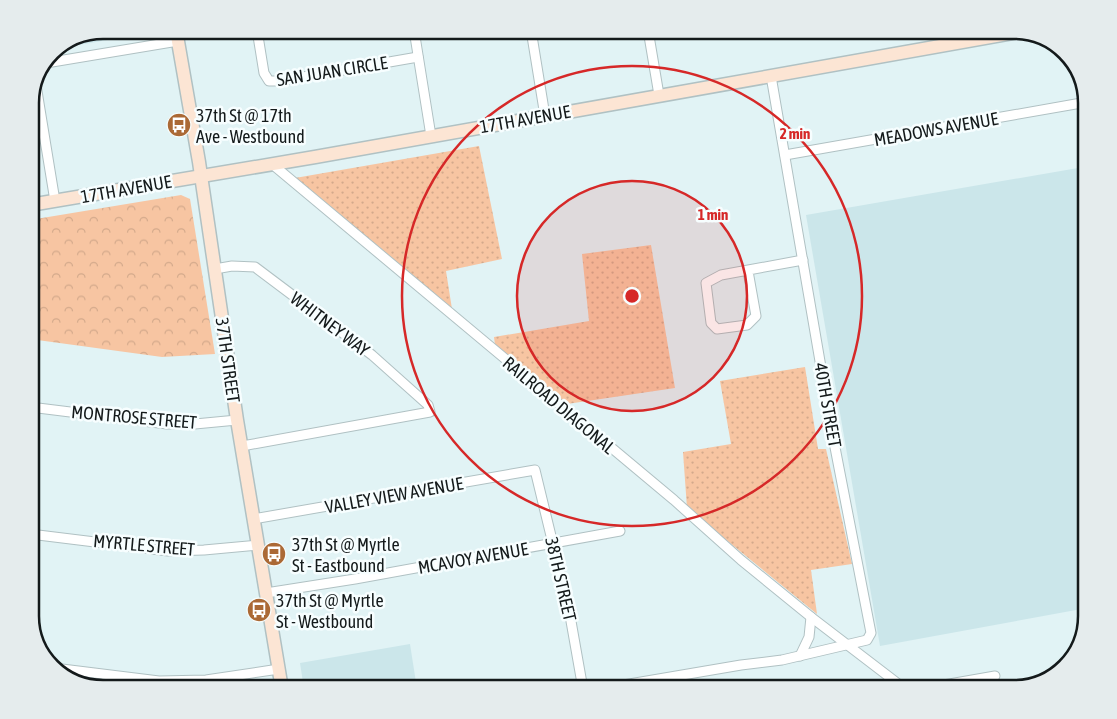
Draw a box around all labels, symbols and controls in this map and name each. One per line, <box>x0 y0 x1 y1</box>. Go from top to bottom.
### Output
street label: SAN JUAN CIRCLE <box>275 52 389 90</box>
street label: 17TH AVENUE <box>478 101 572 137</box>
place label: 37th St @ 17th Ave - Westbound <box>196 105 305 147</box>
street label: MEADOWS AVENUE <box>872 108 1000 150</box>
bus stop icon: 37th St @ 17th Ave - Westbound <box>166 112 192 138</box>
text: 2 min <box>780 125 810 142</box>
street label: 17TH AVENUE <box>79 171 173 207</box>
text: 1 min <box>698 206 728 223</box>
centre of rings <box>623 287 641 305</box>
street label: WHITNEY WAY <box>286 288 374 360</box>
street label: 37TH STREET <box>212 316 244 404</box>
street label: RAILROAD DIAGONAL <box>499 352 619 458</box>
street label: 40TH STREET <box>810 361 846 449</box>
street label: MONTROSE STREET <box>70 401 198 433</box>
street label: VALLEY VIEW AVENUE <box>323 472 465 517</box>
street label: MYRTLE STREET <box>92 530 196 560</box>
place label: 37th St @ Myrtle St - Eastbound <box>292 534 400 576</box>
street label: 38TH STREET <box>541 535 581 623</box>
street label: MCAVOY AVENUE <box>416 538 530 578</box>
bus stop icon: 37th St @ Myrtle St - Eastbound <box>261 541 287 567</box>
place label: 37th St @ Myrtle St - Westbound <box>276 590 384 632</box>
bus stop icon: 37th St @ Myrtle St - Westbound <box>246 597 272 623</box>

